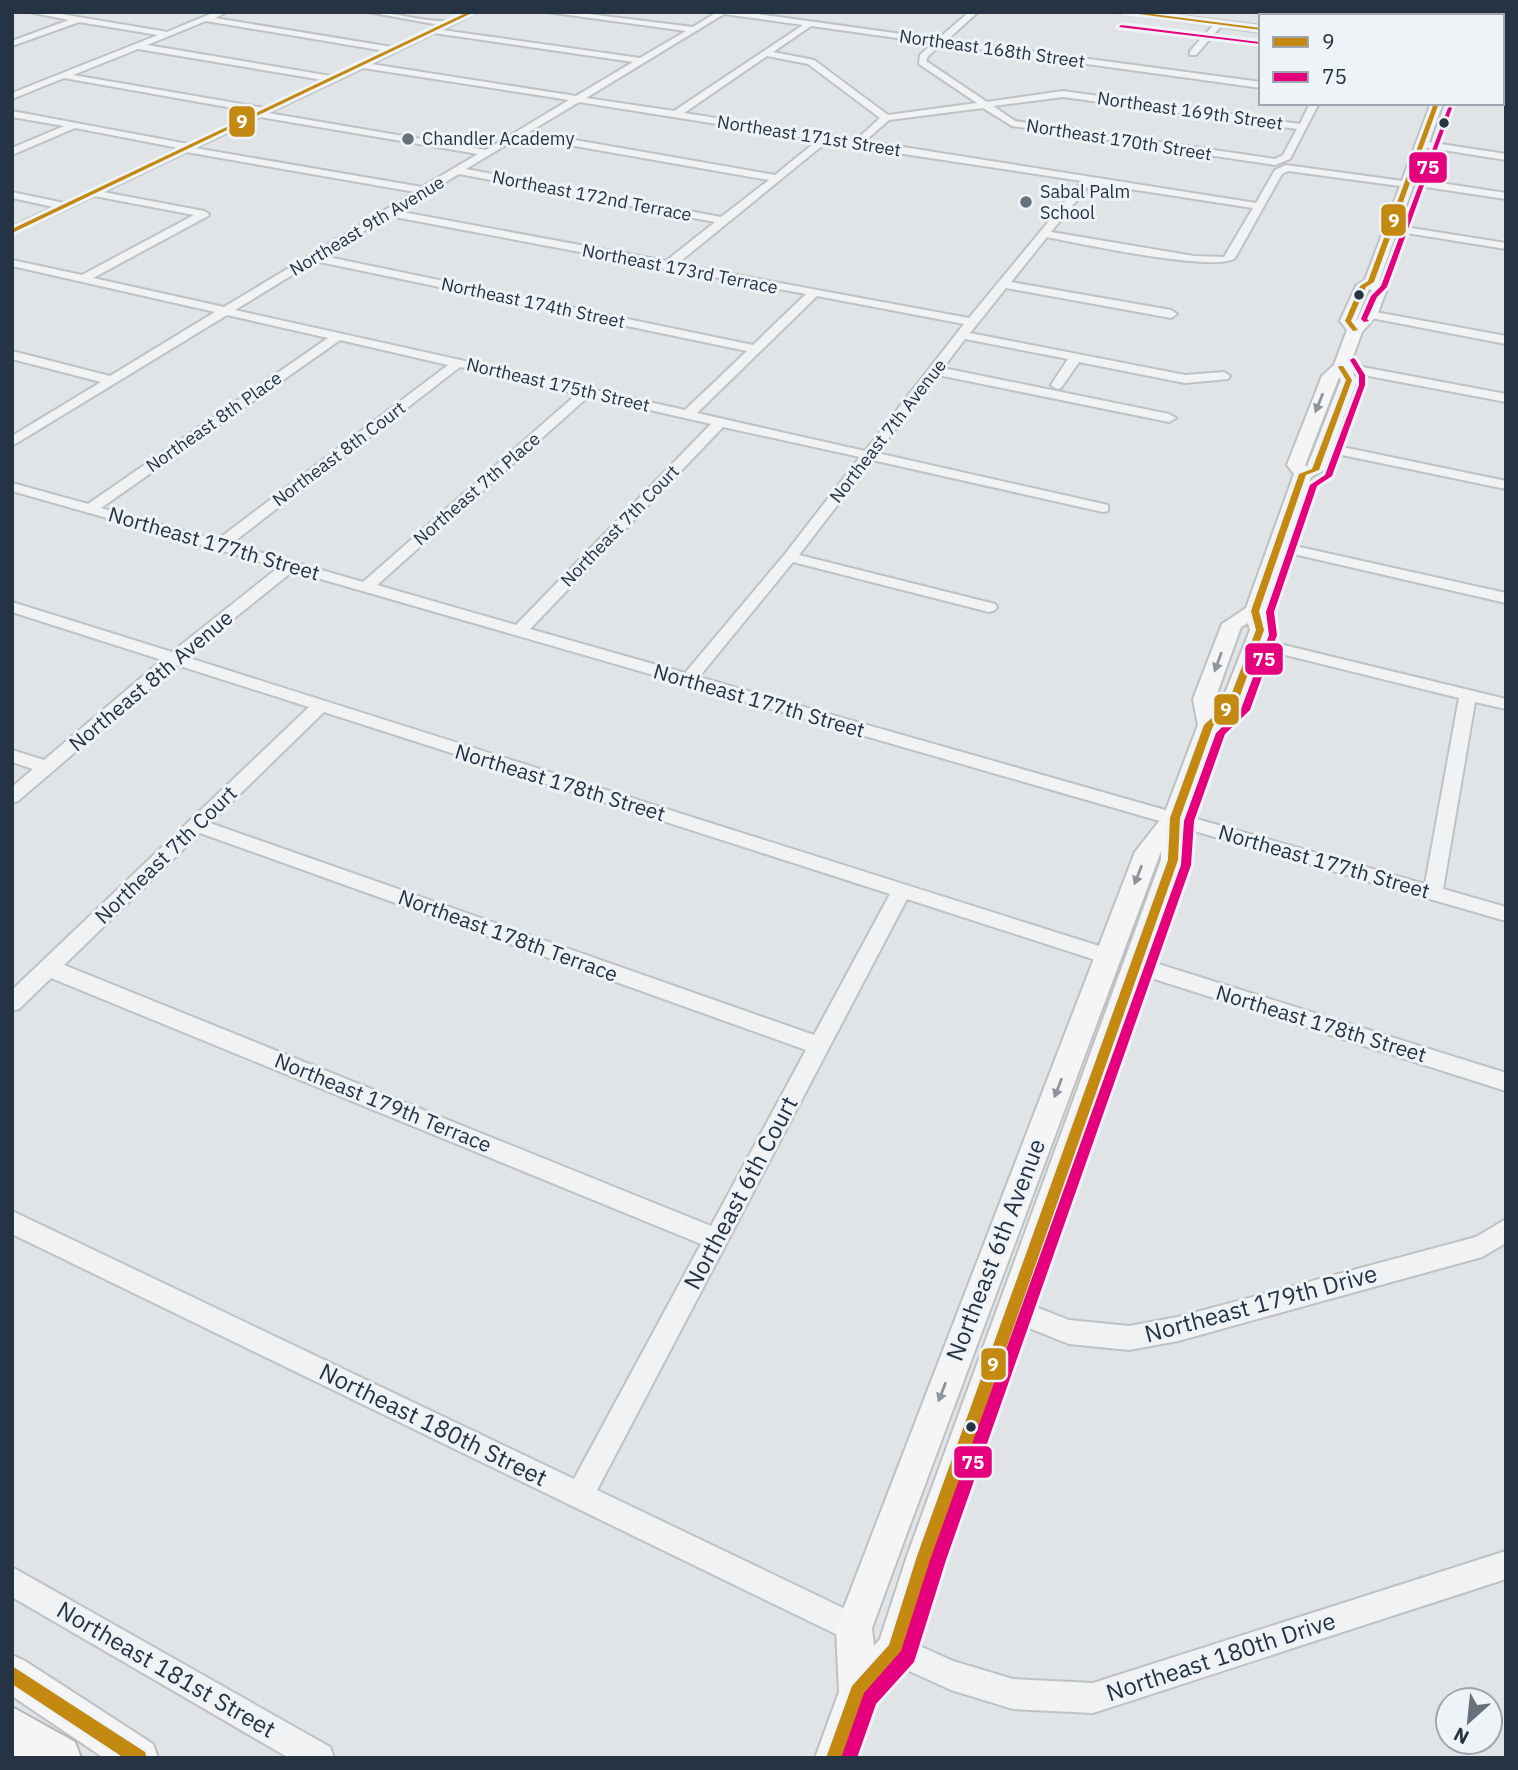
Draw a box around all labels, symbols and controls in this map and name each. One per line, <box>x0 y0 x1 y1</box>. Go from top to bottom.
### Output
legend <box>1259 14 1504 105</box>
street label: Northeast 168th Street <box>898 24 1086 73</box>
text: 9 <box>1322 27 1335 55</box>
text: 75 <box>1322 62 1347 90</box>
street label: Northeast 169th Street <box>1096 86 1284 135</box>
line badge: 9 <box>228 105 256 138</box>
text: 9 <box>236 109 248 133</box>
street label: Northeast 171st Street <box>716 110 903 161</box>
street label: Northeast 170th Street <box>1025 113 1213 166</box>
unlabelled marker <box>1437 116 1451 130</box>
place label: Chandler Academy <box>422 127 574 150</box>
marker: Chandler Academy <box>400 131 416 147</box>
line badge: 75 <box>1408 151 1448 184</box>
text: 75 <box>1417 155 1439 179</box>
street label: Northeast 172nd Terrace <box>490 165 694 226</box>
street label: Northeast 9th Avenue <box>285 170 448 281</box>
place label: Sabal Palm School <box>1040 180 1130 224</box>
marker: Sabal Palm School <box>1018 194 1034 210</box>
line badge: 9 <box>1380 203 1407 237</box>
text: 9 <box>1388 208 1400 232</box>
street label: Northeast 173rd Terrace <box>580 238 780 299</box>
street label: Northeast 174th Street <box>439 272 627 333</box>
unlabelled marker <box>1352 288 1366 302</box>
street label: Northeast 175th Street <box>464 352 652 417</box>
street label: Northeast 7th Avenue <box>824 354 951 507</box>
street label: Northeast 8th Place <box>141 366 286 477</box>
one-way arrow <box>1314 393 1325 414</box>
street label: Northeast 8th Court <box>268 396 410 511</box>
street label: Northeast 7th Place <box>409 427 545 550</box>
street label: Northeast 7th Court <box>556 460 684 591</box>
street label: Northeast 177th Street <box>105 499 323 587</box>
street label: Northeast 8th Avenue <box>63 603 238 757</box>
line badge: 75 <box>1244 642 1284 676</box>
text: 75 <box>1253 647 1275 671</box>
one-way arrow <box>1213 651 1224 672</box>
street label: Northeast 177th Street <box>650 656 868 744</box>
line badge: 9 <box>1213 693 1240 726</box>
text: 9 <box>1220 697 1232 721</box>
street label: Northeast 178th Street <box>452 737 669 827</box>
street label: Northeast 7th Court <box>88 779 243 930</box>
street label: Northeast 177th Street <box>1215 817 1433 905</box>
one-way arrow <box>1133 865 1144 886</box>
street label: Northeast 178th Terrace <box>395 882 622 988</box>
street label: Northeast 178th Street <box>1213 978 1430 1068</box>
street label: Northeast 179th Terrace <box>271 1046 496 1158</box>
one-way arrow <box>1052 1077 1063 1098</box>
street label: Northeast 6th Court <box>676 1090 805 1295</box>
street label: Northeast 6th Avenue <box>938 1134 1052 1365</box>
street label: Northeast 179th Drive <box>1141 1257 1381 1349</box>
line badge: 9 <box>980 1347 1007 1381</box>
text: 9 <box>987 1352 999 1376</box>
street label: Northeast 180th Street <box>314 1355 553 1493</box>
one-way arrow <box>936 1382 947 1403</box>
unlabelled marker <box>964 1420 978 1434</box>
line badge: 75 <box>953 1445 993 1479</box>
text: 75 <box>962 1450 984 1474</box>
street label: Northeast 181st Street <box>51 1593 282 1745</box>
street label: Northeast 180th Drive <box>1102 1604 1340 1708</box>
north arrow <box>1434 1686 1504 1756</box>
text: N <box>1450 1722 1473 1750</box>

